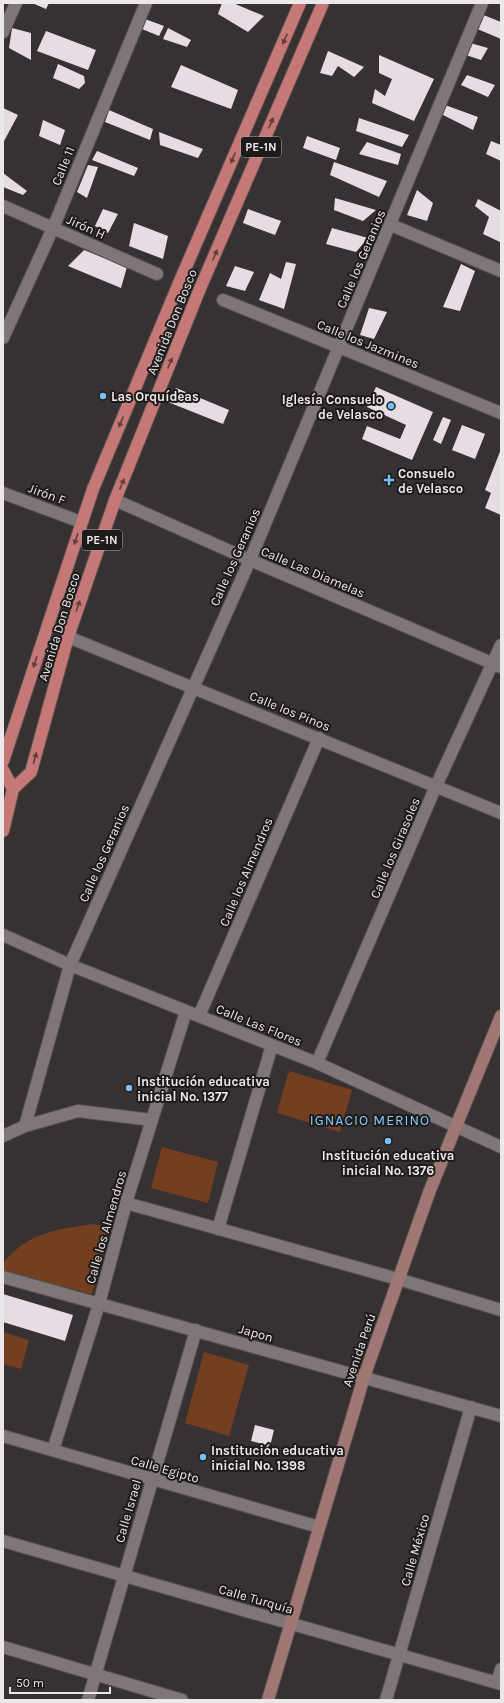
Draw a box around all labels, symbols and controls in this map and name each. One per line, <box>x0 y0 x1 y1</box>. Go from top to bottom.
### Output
one-way arrow <box>282 33 288 44</box>
one-way arrow <box>269 116 275 128</box>
road number: PE-1N <box>241 137 281 157</box>
street label: Calle 11 <box>48 144 78 188</box>
one-way arrow <box>230 153 236 165</box>
street label: Calle los Geranios <box>334 207 389 310</box>
street label: Jirón H <box>64 212 108 242</box>
one-way arrow <box>212 248 218 260</box>
street label: Avenida Don Bosco <box>144 267 200 377</box>
street label: Calle los Jazmines <box>315 317 421 371</box>
one-way arrow <box>168 357 174 369</box>
place label: Las Orquídeas <box>111 389 199 405</box>
marker: Las Orquídeas <box>98 391 108 401</box>
place label: Iglesía Consuelo de Velasco <box>282 392 383 422</box>
marker: Iglesía Consuelo de Velasco <box>386 401 396 411</box>
one-way arrow <box>117 417 123 429</box>
place label: Consuelo de Velasco <box>398 466 463 496</box>
marker: Consuelo de Velasco <box>383 474 395 486</box>
one-way arrow <box>119 477 125 489</box>
street label: Jirón F <box>26 480 68 508</box>
street label: Calle los Geranios <box>207 506 263 608</box>
road number: PE-1N <box>82 530 122 550</box>
one-way arrow <box>72 533 78 545</box>
street label: Calle Las Diamelas <box>259 543 367 601</box>
street label: Avenida Don Bosco <box>35 571 83 683</box>
one-way arrow <box>76 600 82 612</box>
one-way arrow <box>32 657 38 669</box>
street label: Calle los Pinos <box>247 688 333 734</box>
one-way arrow <box>32 752 38 764</box>
street label: Calle los Girasoles <box>367 795 423 901</box>
street label: Calle los Geranios <box>76 802 132 904</box>
street label: Calle los Almendros <box>216 815 276 929</box>
street label: Calle Las Flores <box>214 1001 304 1049</box>
place label: Institución educativa inicial No. 1377 <box>137 1074 270 1104</box>
marker: Institución educativa inicial No. 1377 <box>124 1083 134 1093</box>
district label: IGNACIO MERINO <box>310 1112 430 1129</box>
marker: Institución educativa inicial No. 1376 <box>383 1136 393 1146</box>
place label: Institución educativa inicial No. 1376 <box>322 1148 454 1178</box>
street label: Calle los Almendros <box>83 1169 129 1285</box>
street label: Avenida Perú <box>339 1311 379 1389</box>
street label: Japon <box>237 1321 275 1345</box>
place label: Institución educativa inicial No. 1398 <box>211 1443 344 1473</box>
street label: Calle Egipto <box>129 1452 201 1486</box>
marker: Institución educativa inicial No. 1398 <box>198 1452 208 1462</box>
street label: Calle Israel <box>112 1478 144 1544</box>
street label: Calle México <box>398 1512 432 1588</box>
street label: Calle Turquía <box>217 1581 295 1618</box>
scale bar <box>10 1669 110 1695</box>
text: 50 m <box>16 1676 44 1690</box>

